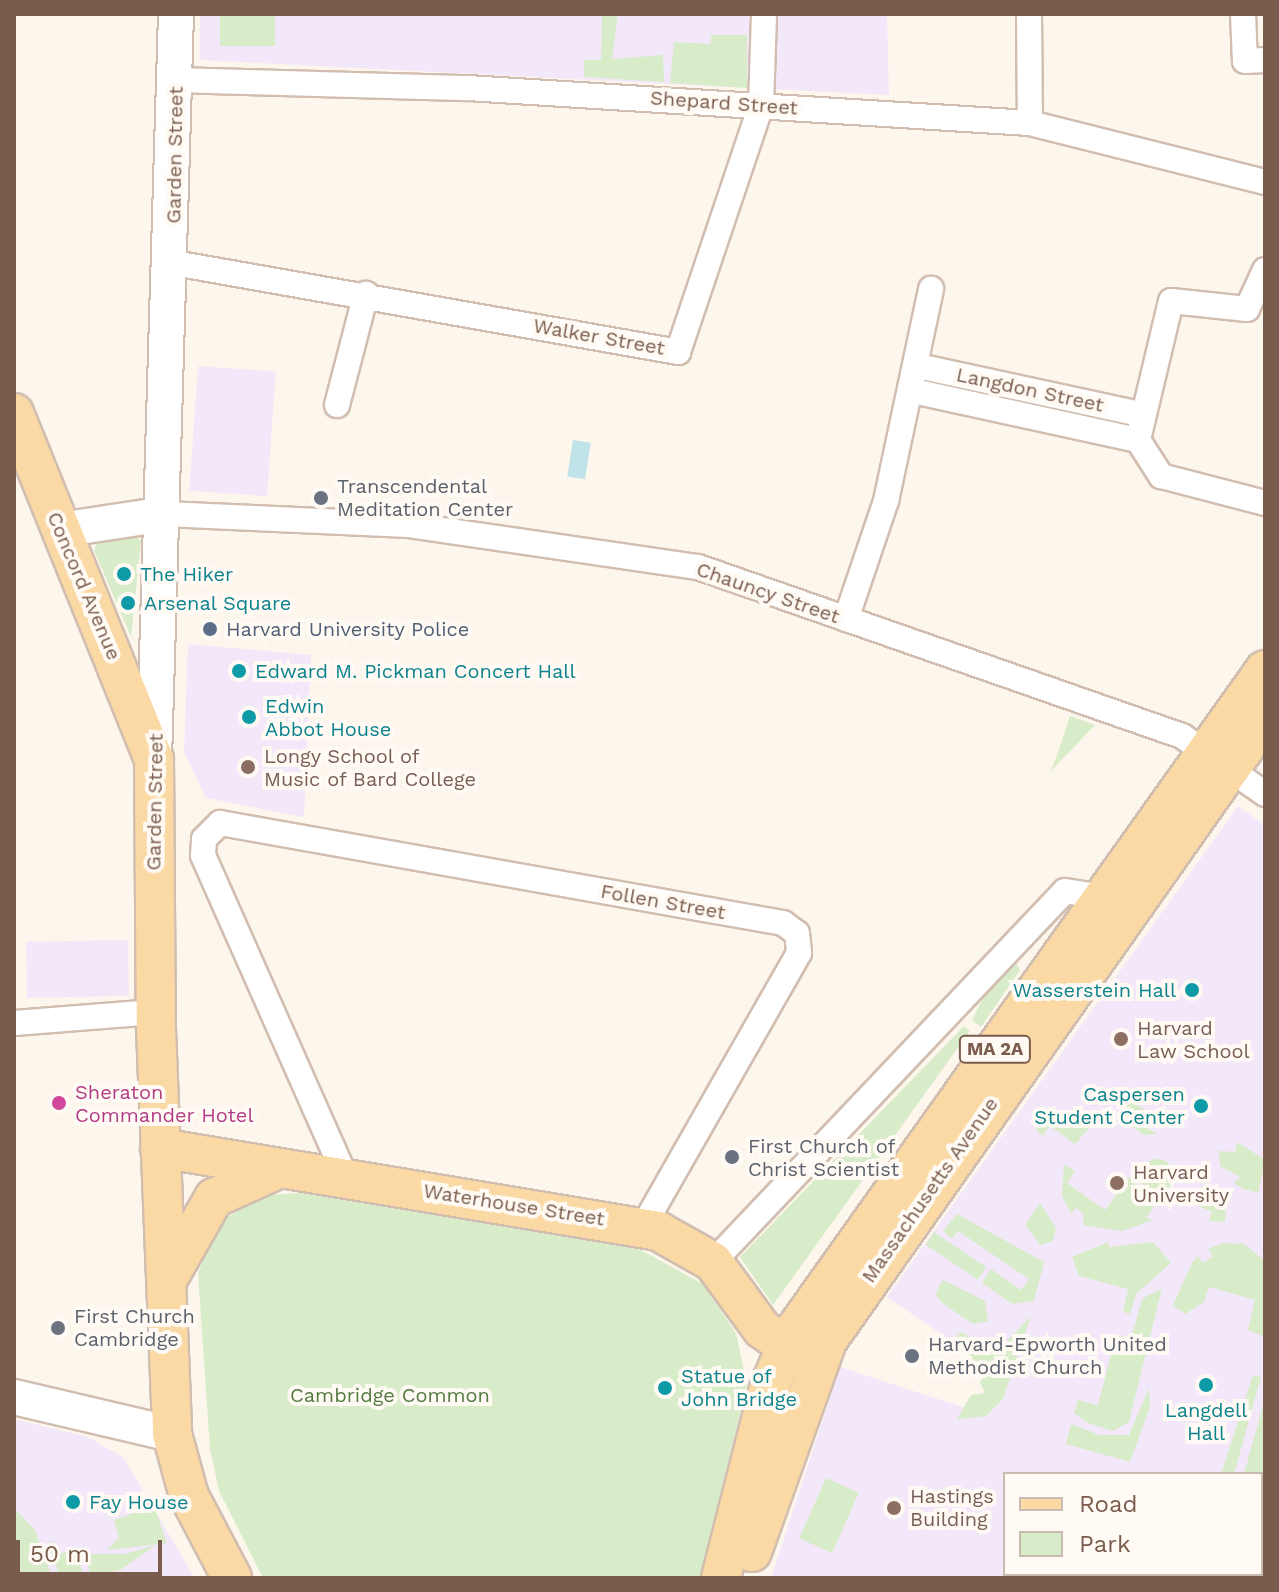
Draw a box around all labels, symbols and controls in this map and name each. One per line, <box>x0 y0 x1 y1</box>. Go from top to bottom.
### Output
street label: Garden Street <box>162 86 188 224</box>
street label: Shepard Street <box>649 86 799 120</box>
street label: Walker Street <box>531 314 667 360</box>
street label: Langdon Street <box>954 363 1106 417</box>
place label: Transcendental Meditation Center <box>337 474 513 521</box>
marker: Transcendental Meditation Center <box>312 489 330 507</box>
street label: Concord Avenue <box>42 508 126 664</box>
street label: Chauncy Street <box>693 557 843 629</box>
place label: The Hiker <box>140 562 233 586</box>
marker: The Hiker <box>115 565 133 583</box>
place label: Arsenal Square <box>144 591 292 615</box>
marker: Arsenal Square <box>119 594 137 612</box>
place label: Harvard University Police <box>226 617 470 641</box>
marker: Harvard University Police <box>201 620 219 638</box>
place label: Edward M. Pickman Concert Hall <box>255 659 576 683</box>
marker: Edward M. Pickman Concert Hall <box>230 662 248 680</box>
place label: Edwin Abbot House <box>265 694 391 741</box>
marker: Edwin Abbot House <box>240 708 258 726</box>
street label: Garden Street <box>142 733 168 871</box>
place label: Longy School of Music of Bard College <box>264 744 477 791</box>
marker: Longy School of Music of Bard College <box>239 758 257 776</box>
street label: Follen Street <box>599 879 727 925</box>
place label: Wasserstein Hall <box>1013 978 1176 1002</box>
marker: Wasserstein Hall <box>1183 981 1201 999</box>
place label: Harvard Law School <box>1137 1016 1250 1063</box>
marker: Harvard Law School <box>1112 1030 1130 1048</box>
road number: MA 2A <box>957 1035 1033 1063</box>
place label: Sheraton Commander Hotel <box>75 1080 254 1127</box>
place label: Caspersen Student Center <box>1034 1082 1185 1129</box>
street label: Massachusetts Avenue <box>857 1092 1003 1288</box>
marker: Sheraton Commander Hotel <box>50 1094 68 1112</box>
marker: Caspersen Student Center <box>1192 1097 1210 1115</box>
place label: First Church of Christ Scientist <box>748 1134 899 1181</box>
marker: First Church of Christ Scientist <box>723 1148 741 1166</box>
place label: Harvard University <box>1133 1160 1229 1207</box>
marker: Harvard University <box>1108 1174 1126 1192</box>
street label: Waterhouse Street <box>422 1179 606 1231</box>
place label: First Church Cambridge <box>74 1304 195 1351</box>
marker: First Church Cambridge <box>49 1319 67 1337</box>
place label: Harvard-Epworth United Methodist Church <box>928 1332 1167 1379</box>
marker: Harvard-Epworth United Methodist Church <box>903 1347 921 1365</box>
place label: Statue of John Bridge <box>681 1364 797 1411</box>
marker: Langdell Hall <box>1197 1376 1215 1394</box>
marker: Statue of John Bridge <box>656 1379 674 1397</box>
park label: Cambridge Common <box>290 1383 490 1407</box>
place label: Langdell Hall <box>1165 1398 1247 1445</box>
legend <box>1003 1472 1263 1576</box>
place label: Hastings Building <box>910 1484 994 1531</box>
place label: Fay House <box>89 1490 189 1514</box>
text: Road <box>1079 1490 1138 1518</box>
marker: Fay House <box>64 1493 82 1511</box>
marker: Hastings Building <box>885 1499 903 1517</box>
scale bar <box>20 1524 166 1574</box>
text: Park <box>1079 1530 1131 1558</box>
text: 50 m <box>30 1540 90 1568</box>

